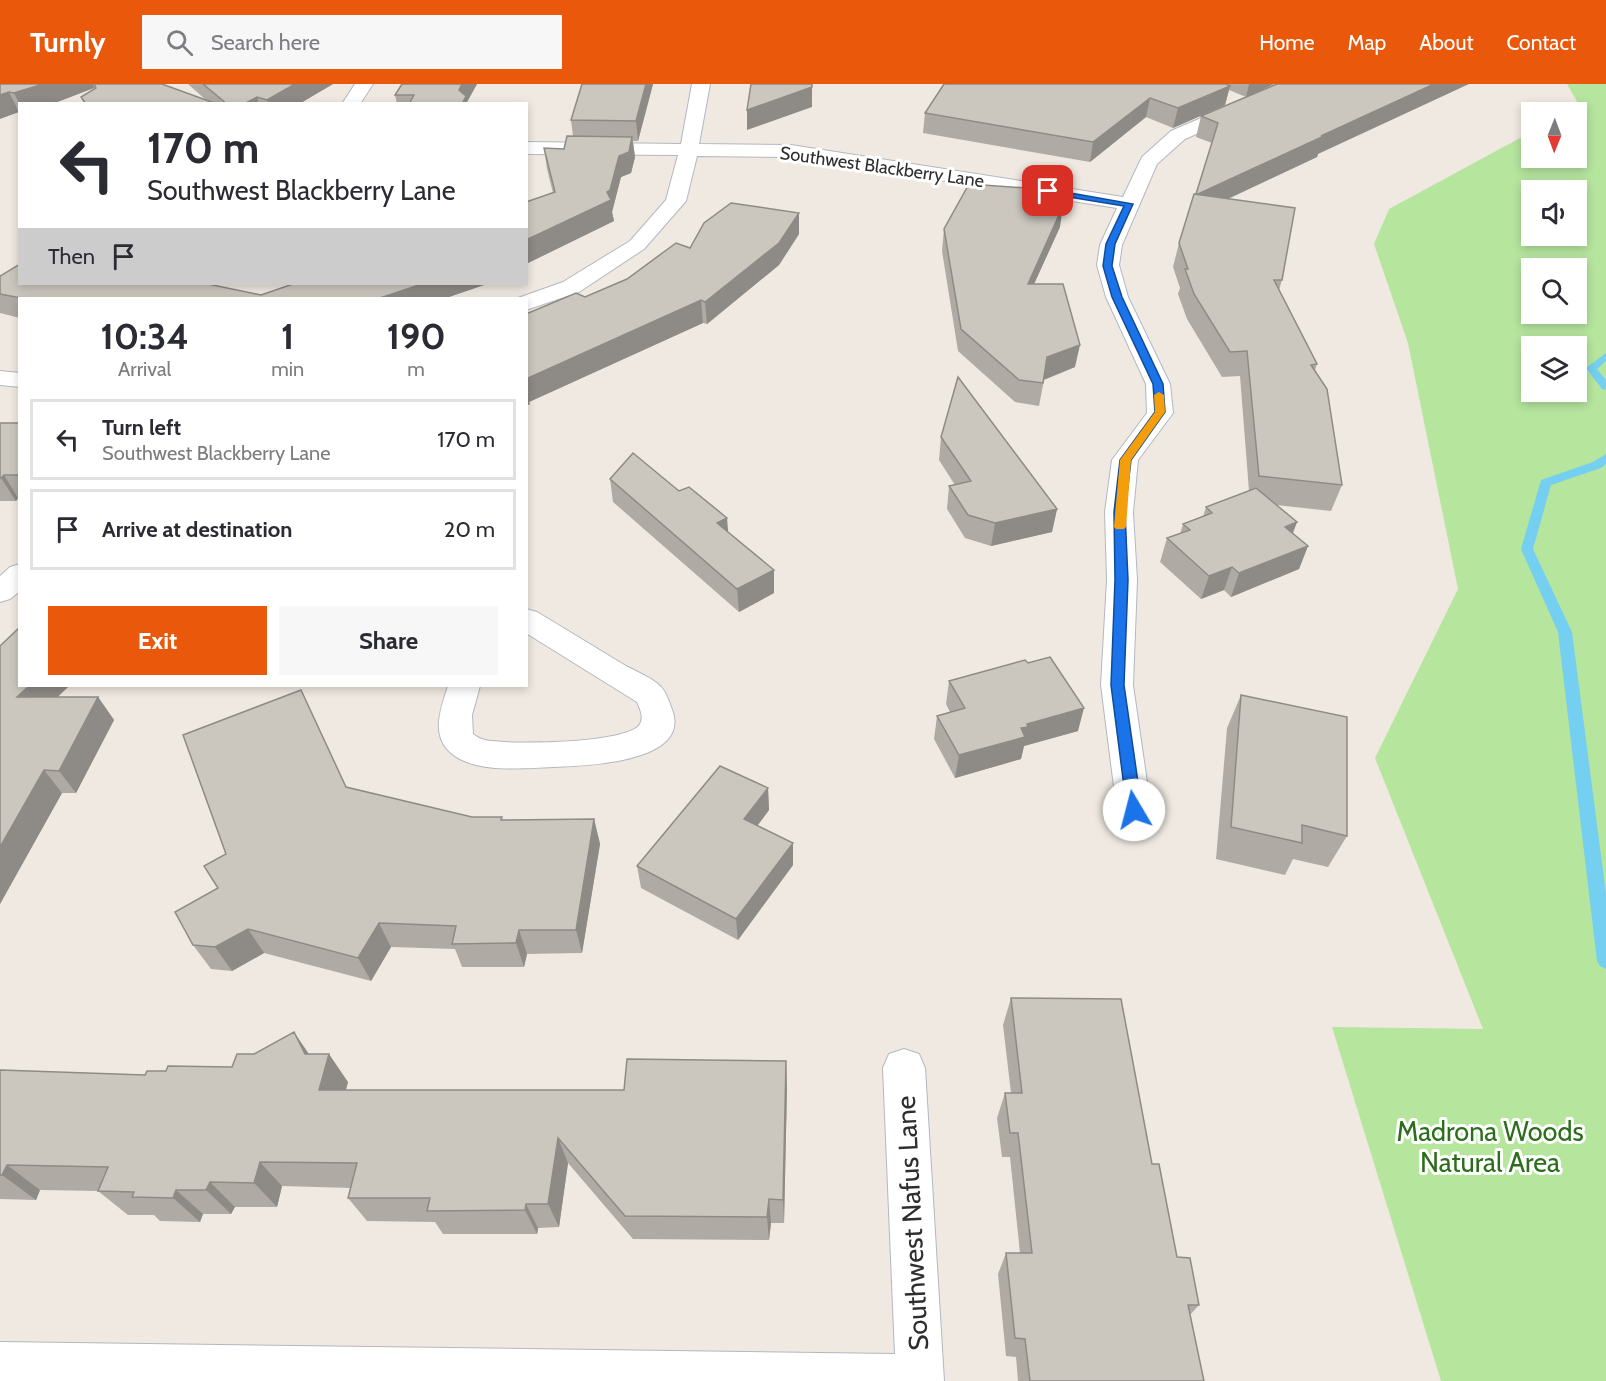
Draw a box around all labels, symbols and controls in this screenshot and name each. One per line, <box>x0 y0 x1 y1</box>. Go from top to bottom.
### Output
search box <box>142 15 562 69</box>
text: Turnly <box>30 25 106 59</box>
icon: search <box>163 26 196 59</box>
text: Search here <box>211 29 320 56</box>
text: Home <box>1259 30 1315 55</box>
text: Map <box>1348 30 1386 55</box>
text: About <box>1419 30 1473 55</box>
text: Contact <box>1506 30 1576 55</box>
north arrow <box>1521 102 1587 168</box>
map controls <box>1521 102 1587 402</box>
text: 170 m <box>147 122 259 174</box>
icon: left <box>48 126 126 204</box>
street label: Southwest Blackberry Lane <box>779 142 985 192</box>
pin <box>1022 165 1073 216</box>
text: Southwest Blackberry Lane <box>147 174 456 207</box>
icon: arrive <box>1031 174 1064 207</box>
button: sound <box>1521 180 1587 246</box>
icon: arrive <box>107 240 140 273</box>
text: Then <box>48 243 95 270</box>
button: search <box>1521 258 1587 324</box>
text: 10:34 <box>100 314 189 358</box>
text: 1 <box>281 314 294 358</box>
text: 190 <box>387 314 446 358</box>
button: layers <box>1521 336 1587 402</box>
text: Arrival <box>118 357 171 381</box>
text: min <box>271 357 304 381</box>
text: m <box>407 357 425 381</box>
text: Turn left <box>102 414 181 441</box>
icon: left <box>51 423 84 456</box>
text: 170 m <box>437 426 495 453</box>
text: Southwest Blackberry Lane <box>102 441 331 465</box>
icon: arrive <box>51 513 84 546</box>
text: Arrive at destination <box>102 516 292 543</box>
text: 20 m <box>444 516 495 543</box>
button: Exit <box>48 606 267 675</box>
button: Share <box>279 606 498 675</box>
position arrow <box>1102 778 1166 842</box>
street label: Southwest Nafus Lane <box>889 1095 935 1351</box>
park label: Madrona Woods Natural Area <box>1396 1115 1584 1179</box>

